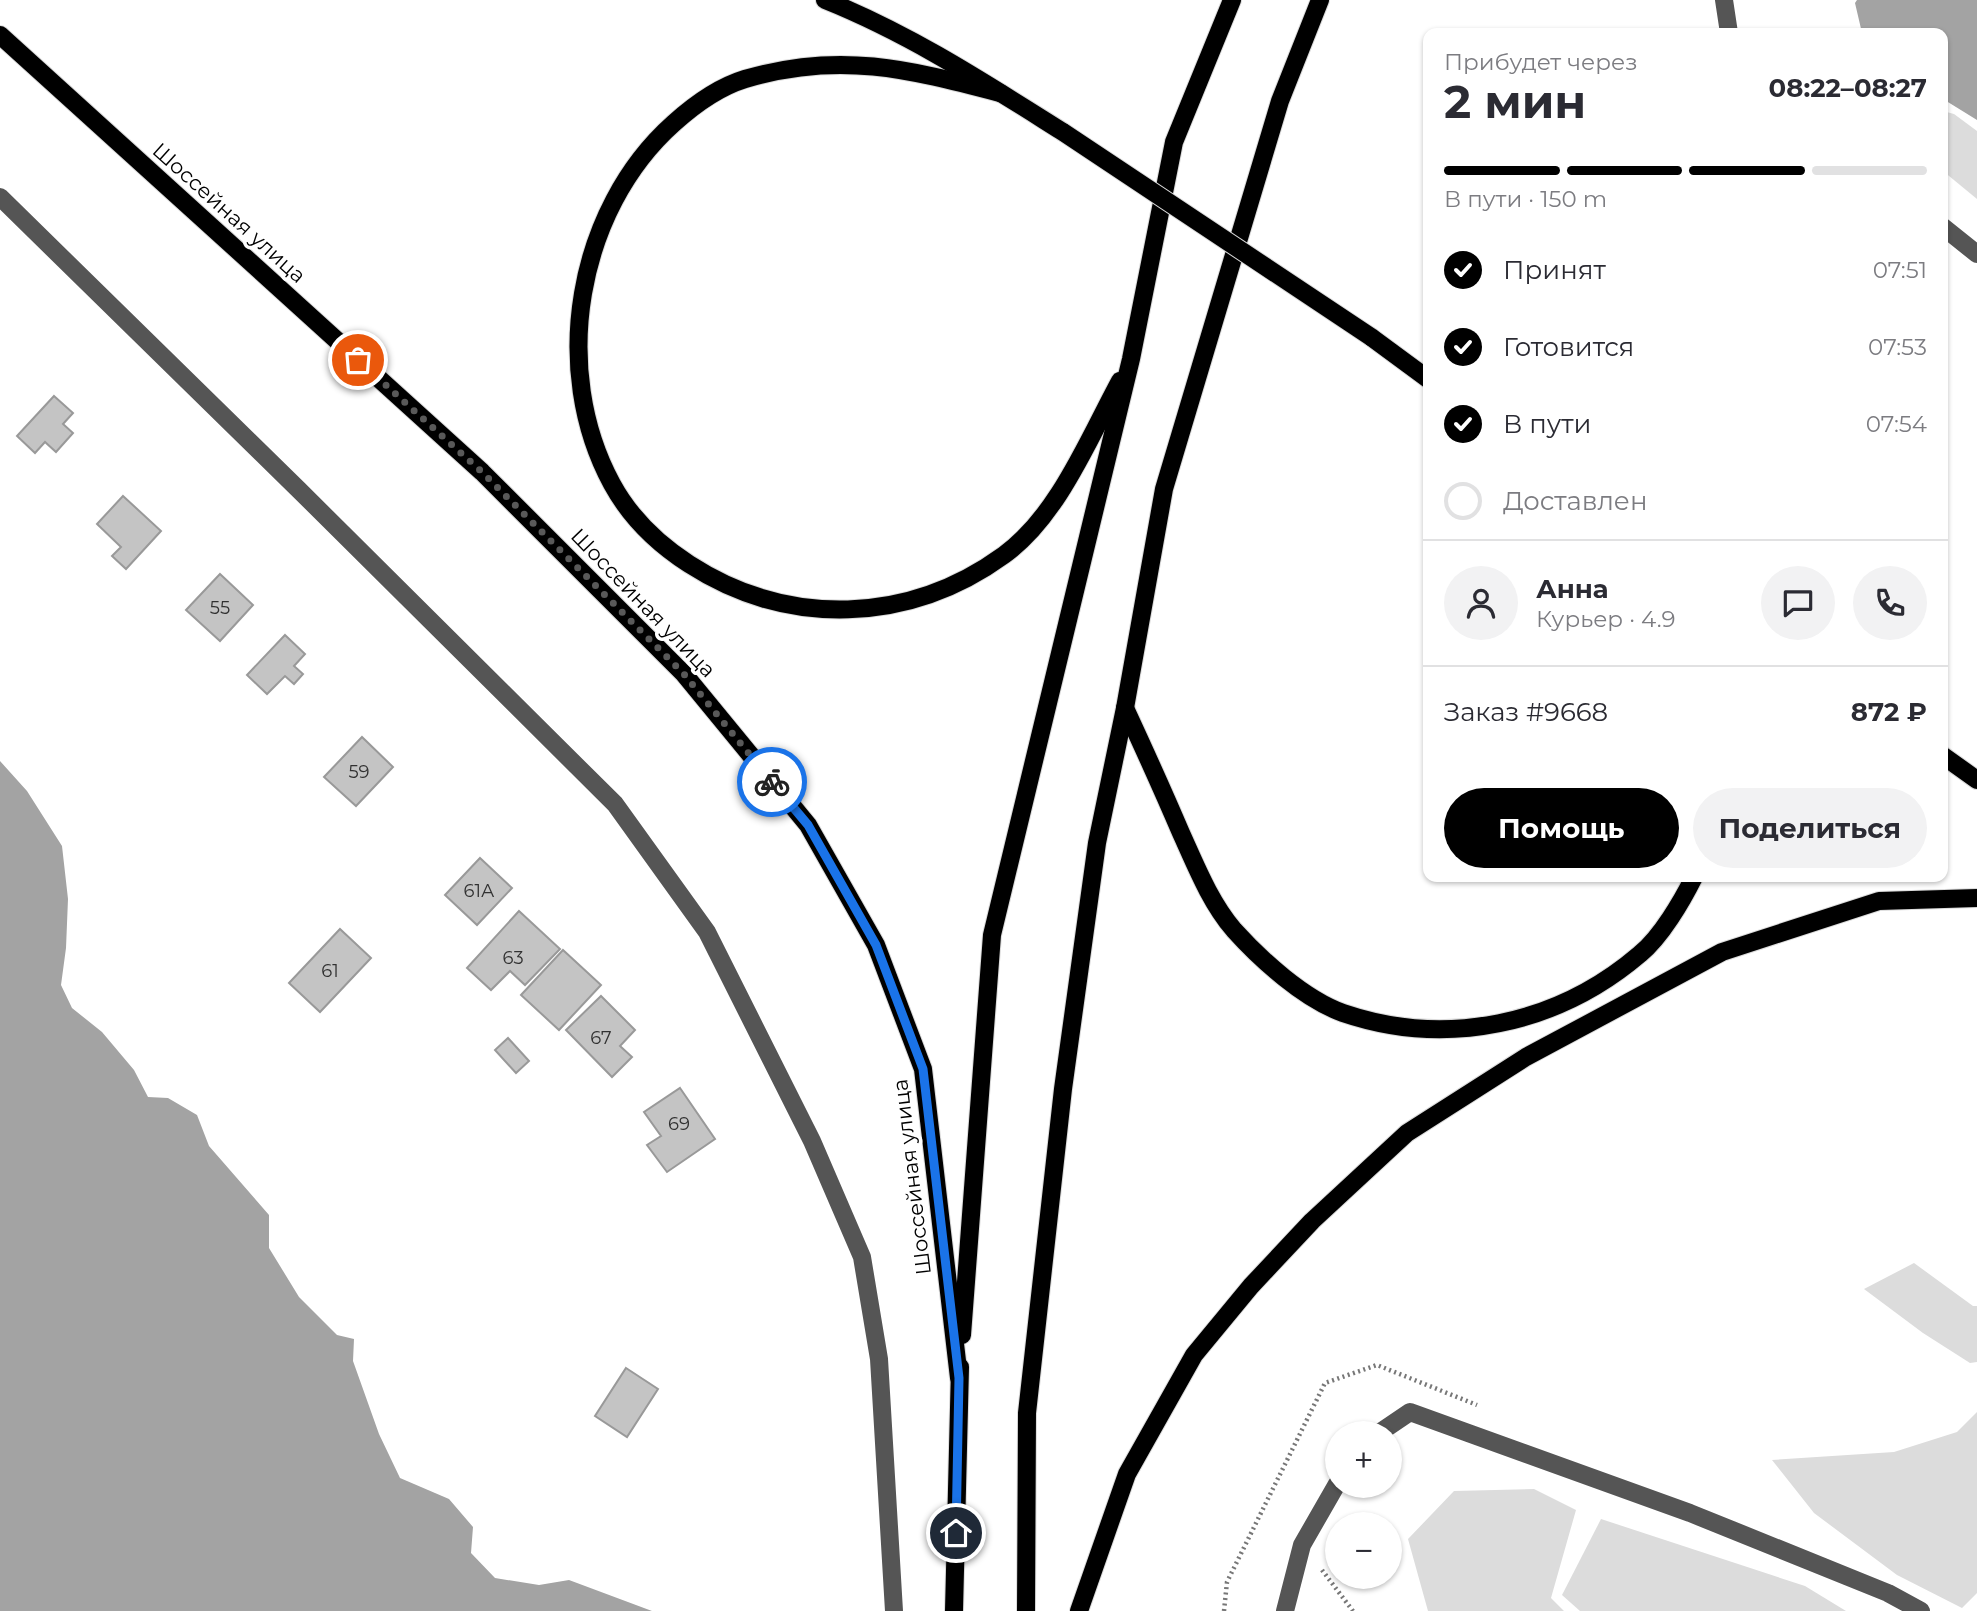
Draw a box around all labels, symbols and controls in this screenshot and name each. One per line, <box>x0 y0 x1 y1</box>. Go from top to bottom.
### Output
text: Прибудет через <box>1444 48 1638 76</box>
text: 08:22–08:27 <box>1769 72 1927 104</box>
text: 2 мин <box>1444 73 1586 130</box>
street label: Шоссейная улица <box>148 137 311 288</box>
text: В пути · 150 m <box>1444 185 1607 213</box>
icon: check <box>1444 251 1482 289</box>
text: Принят <box>1503 254 1606 286</box>
text: 07:51 <box>1873 256 1927 284</box>
icon: check <box>1444 328 1482 366</box>
pin <box>328 330 388 390</box>
text: Готовится <box>1503 331 1634 363</box>
text: 07:53 <box>1868 333 1927 361</box>
icon: bag <box>339 341 377 379</box>
icon: check <box>1444 405 1482 443</box>
text: В пути <box>1503 408 1592 440</box>
text: 07:54 <box>1866 410 1927 438</box>
text: Доставлен <box>1503 485 1648 517</box>
street label: Шоссейная улица <box>566 523 721 682</box>
button: person <box>1444 566 1518 640</box>
button: chat <box>1761 566 1835 640</box>
button: phone <box>1853 566 1927 640</box>
text: Анна <box>1536 573 1609 605</box>
house number: 55 <box>210 597 230 619</box>
text: Курьер · 4.9 <box>1536 605 1676 633</box>
text: Заказ #9668 <box>1444 696 1608 728</box>
text: 872 ₽ <box>1851 696 1927 728</box>
courier <box>737 747 807 817</box>
house number: 59 <box>348 761 370 783</box>
icon: bike <box>753 763 791 801</box>
button: Помощь <box>1444 788 1679 868</box>
button: Поделиться <box>1693 788 1927 868</box>
house number: 61А <box>464 880 495 902</box>
house number: 63 <box>502 947 524 969</box>
house number: 61 <box>321 960 339 982</box>
house number: 67 <box>590 1027 612 1049</box>
street label: Шоссейная улица <box>887 1078 936 1276</box>
house number: 69 <box>668 1113 690 1135</box>
map controls <box>1325 1421 1402 1589</box>
button: + <box>1325 1421 1402 1498</box>
pin <box>926 1503 986 1563</box>
button: − <box>1325 1512 1402 1589</box>
icon: home <box>937 1514 975 1552</box>

